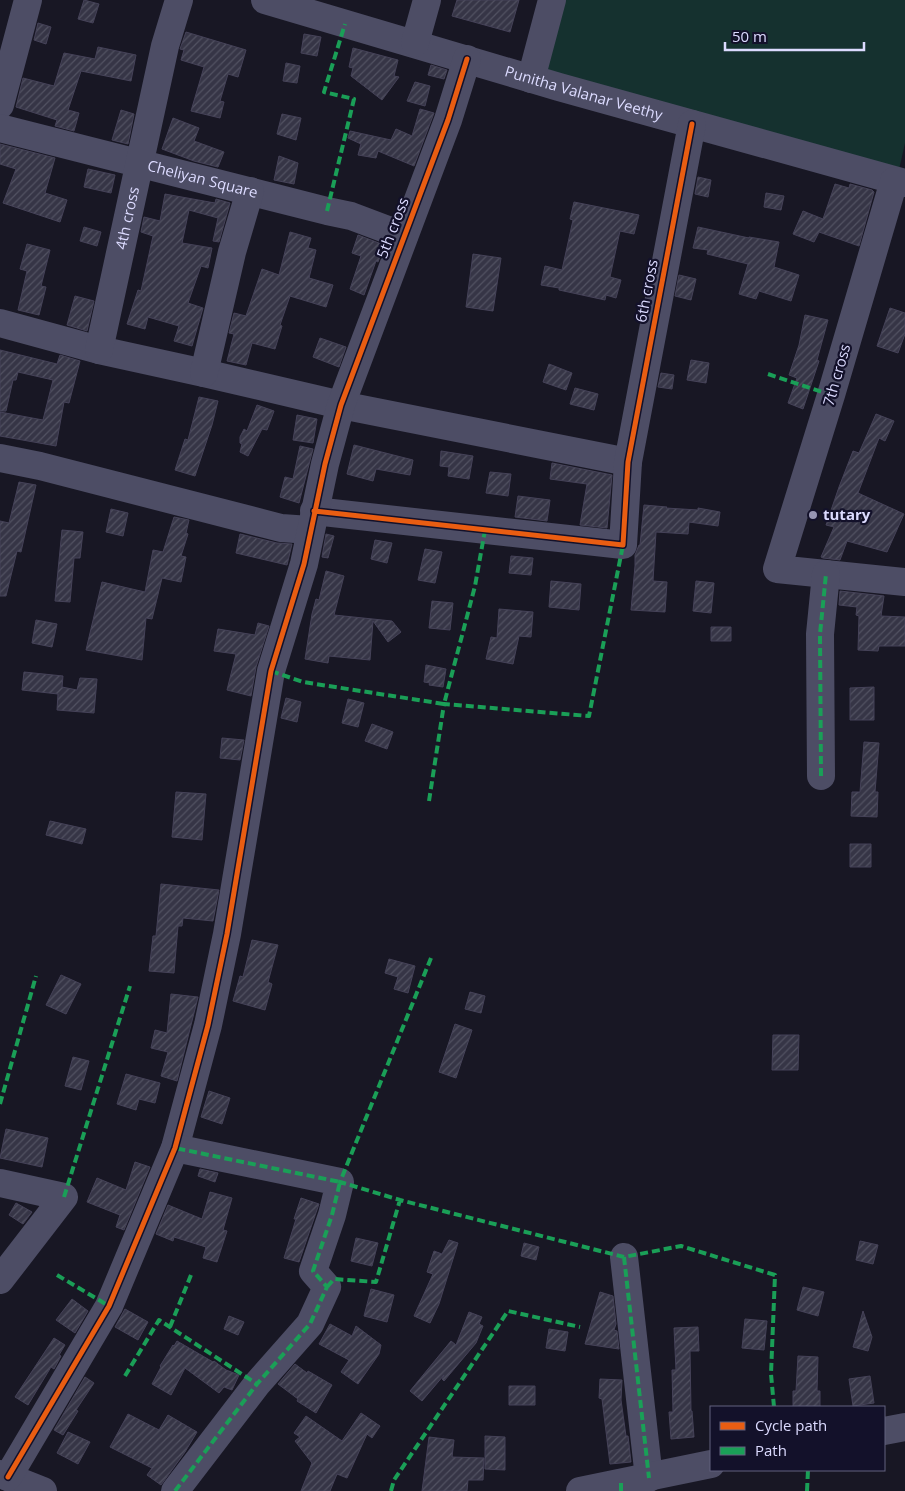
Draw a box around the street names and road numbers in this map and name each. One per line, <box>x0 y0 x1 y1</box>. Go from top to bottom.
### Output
street label: Punitha Valanar Veethy <box>503 61 665 124</box>
street label: Cheliyan Square <box>146 155 260 202</box>
street label: 4th cross <box>110 185 143 251</box>
street label: 5th cross <box>371 194 413 261</box>
street label: 6th cross <box>630 258 662 324</box>
street label: 7th cross <box>818 341 854 408</box>

